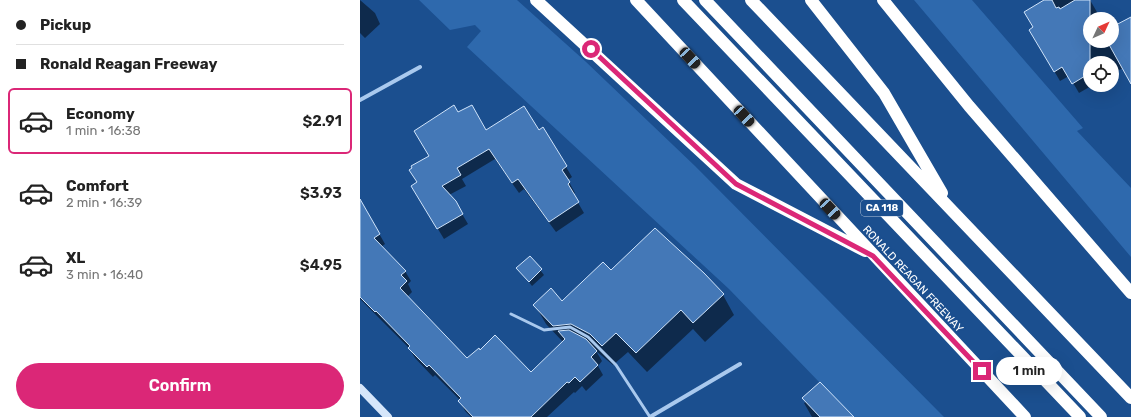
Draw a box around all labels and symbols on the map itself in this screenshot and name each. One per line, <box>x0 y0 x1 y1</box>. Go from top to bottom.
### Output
north arrow <box>1083 12 1119 48</box>
route start <box>582 40 600 58</box>
car <box>677 45 703 71</box>
car <box>731 103 757 129</box>
car <box>817 196 843 222</box>
road number: CA 118 <box>861 200 903 216</box>
street label: RONALD REAGAN FREEWAY <box>860 223 966 335</box>
callout: 1 min <box>996 357 1062 385</box>
route end <box>973 362 991 380</box>

